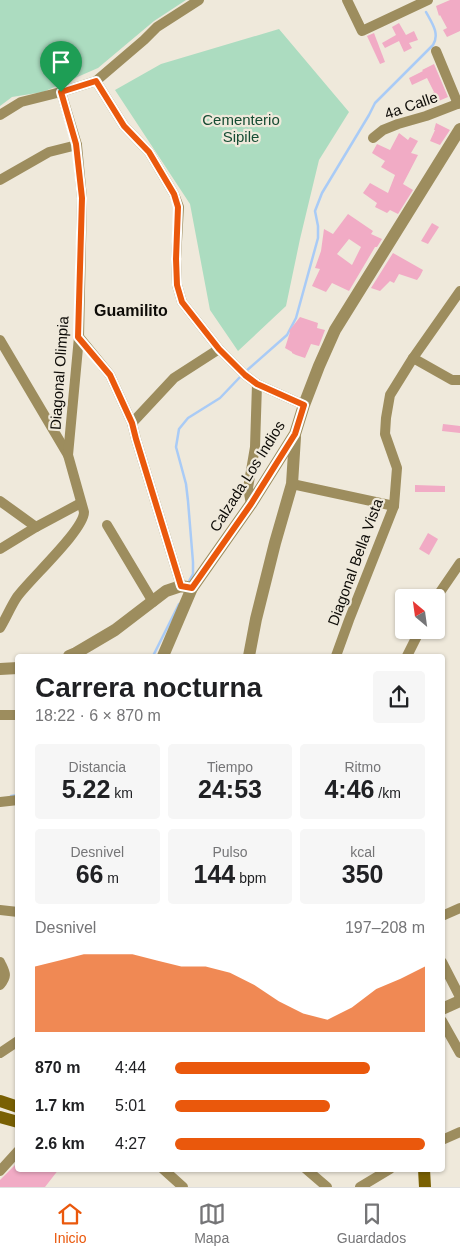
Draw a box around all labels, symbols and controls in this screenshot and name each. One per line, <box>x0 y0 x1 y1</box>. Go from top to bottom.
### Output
pin <box>40 41 82 92</box>
icon: arrive <box>47 48 75 76</box>
street label: 4a Calle <box>382 88 440 122</box>
park label: Cementerio Sipile <box>202 111 280 145</box>
district label: Guamilito <box>94 302 168 319</box>
street label: Diagonal Olimpia <box>47 315 72 431</box>
street label: Calzada Los Indios <box>206 417 288 535</box>
street label: Diagonal Bella Vista <box>324 496 386 628</box>
north arrow <box>395 589 445 639</box>
map controls <box>395 589 445 639</box>
button: share <box>373 671 425 723</box>
text: Carrera nocturna <box>35 672 262 703</box>
text: 18:22 · 6 × 870 m <box>35 707 161 724</box>
text: Distancia <box>69 759 126 775</box>
text: Tiempo <box>207 759 253 775</box>
text: Ritmo <box>344 759 381 775</box>
text: 5.22 <box>62 775 110 803</box>
text: 24:53 <box>198 775 262 803</box>
text: 4:46 <box>324 775 374 803</box>
text: km <box>110 785 133 801</box>
text: /km <box>374 785 401 801</box>
text: Desnivel <box>70 844 124 860</box>
text: Pulso <box>212 844 248 860</box>
text: kcal <box>350 844 375 860</box>
text: 66 <box>76 860 103 888</box>
text: 144 <box>194 860 235 888</box>
text: 350 <box>342 860 384 888</box>
text: m <box>103 870 119 886</box>
text: bpm <box>235 870 266 886</box>
text: Desnivel <box>35 919 96 936</box>
text: 197–208 m <box>345 919 425 936</box>
text: 870 m <box>35 1059 80 1076</box>
text: 4:44 <box>115 1059 146 1076</box>
text: 1.7 km <box>35 1097 85 1114</box>
text: 5:01 <box>115 1097 146 1114</box>
text: 2.6 km <box>35 1135 85 1152</box>
text: 4:27 <box>115 1135 146 1152</box>
tab: Inicio <box>54 1200 87 1246</box>
tab: Mapa <box>194 1200 229 1246</box>
tab: Guardados <box>337 1200 406 1246</box>

